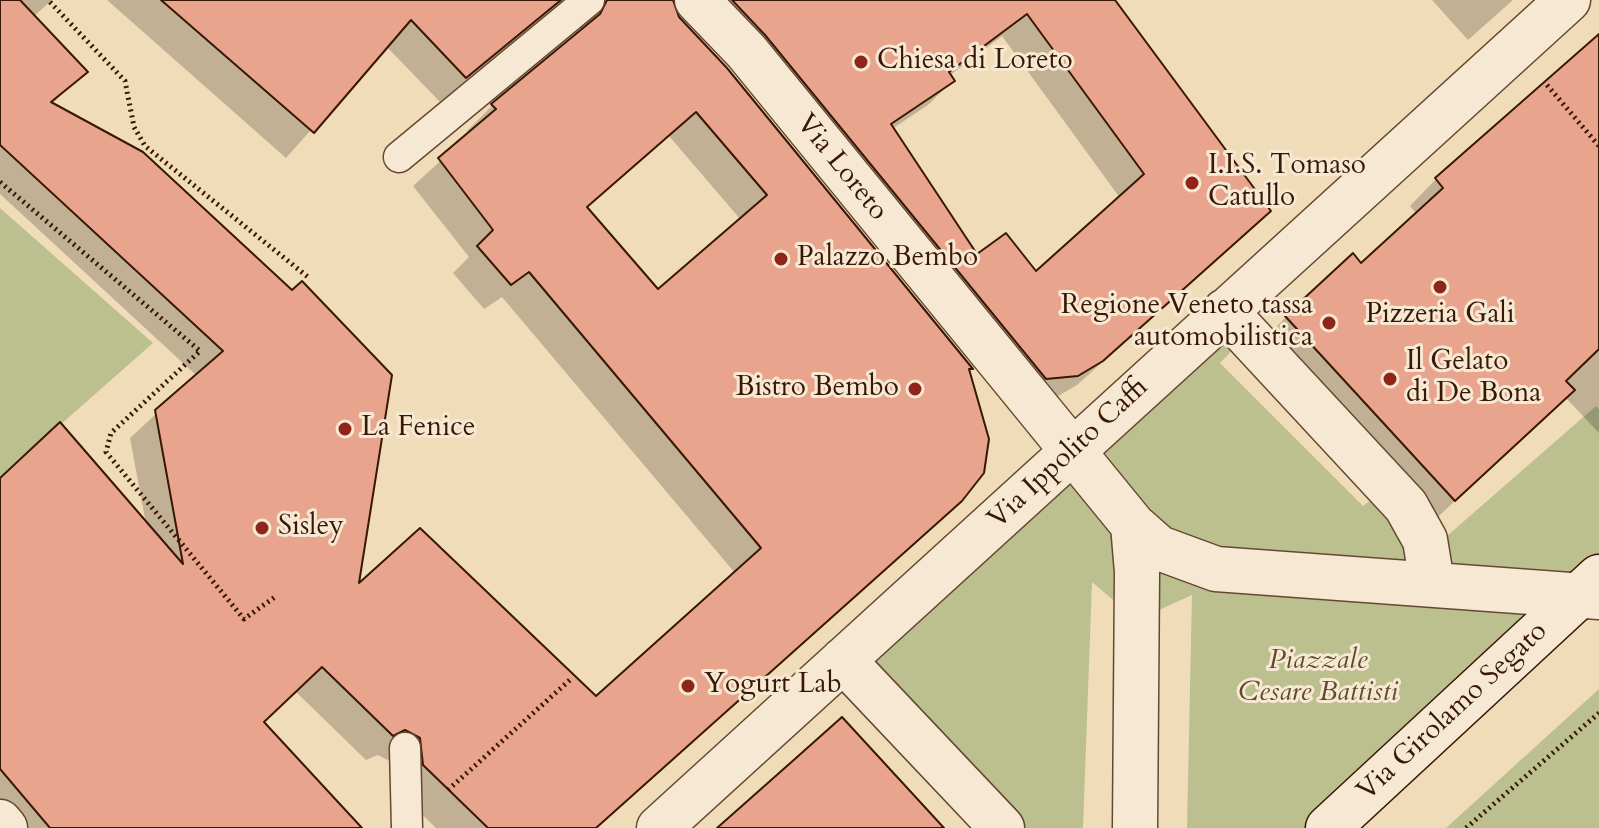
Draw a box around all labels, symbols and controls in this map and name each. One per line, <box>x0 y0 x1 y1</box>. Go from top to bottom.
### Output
place label: Chiesa di Loreto <box>877 45 1073 79</box>
marker: Chiesa di Loreto <box>852 53 870 71</box>
street label: Via Loreto <box>788 108 894 228</box>
place label: I.I.S. Tomaso Catullo <box>1208 150 1366 216</box>
marker: I.I.S. Tomaso Catullo <box>1183 174 1201 192</box>
place label: Palazzo Bembo <box>797 242 978 276</box>
marker: Palazzo Bembo <box>772 250 790 268</box>
marker: Pizzeria Gali <box>1431 278 1449 296</box>
place label: Regione Veneto tassa automobilistica <box>1061 290 1313 356</box>
place label: Pizzeria Gali <box>1365 299 1515 333</box>
marker: Regione Veneto tassa automobilistica <box>1320 314 1338 332</box>
place label: Il Gelato di De Bona <box>1406 346 1541 412</box>
marker: Il Gelato di De Bona <box>1381 370 1399 388</box>
street label: Via Ippolito Caffi <box>982 371 1156 537</box>
place label: Bistro Bembo <box>735 372 899 406</box>
marker: Bistro Bembo <box>906 380 924 398</box>
place label: La Fenice <box>361 412 476 446</box>
marker: La Fenice <box>336 420 354 438</box>
place label: Sisley <box>278 511 344 545</box>
marker: Sisley <box>253 519 271 537</box>
street label: Via Girolamo Segato <box>1351 615 1555 809</box>
park label: Piazzale Cesare Battisti <box>1238 645 1398 711</box>
place label: Yogurt Lab <box>704 669 842 703</box>
marker: Yogurt Lab <box>679 677 697 695</box>

